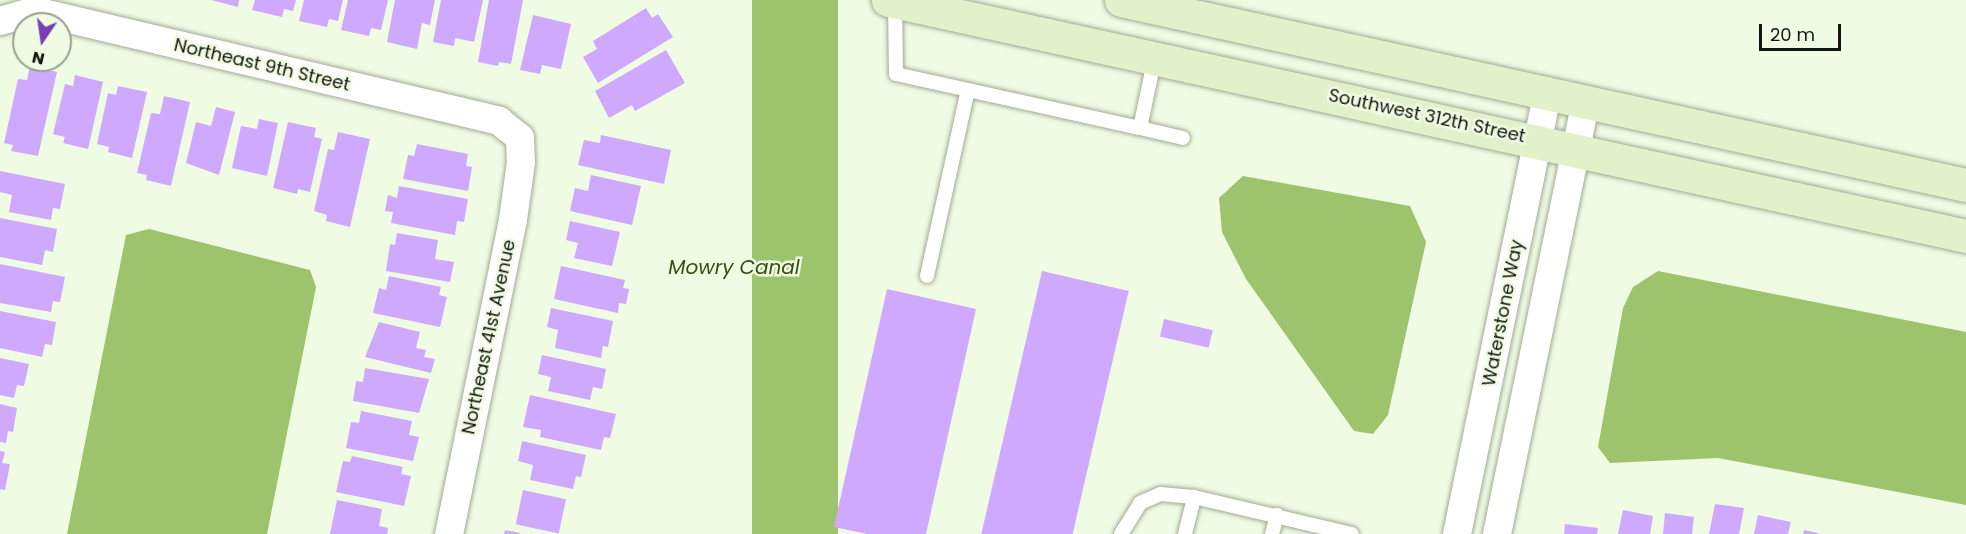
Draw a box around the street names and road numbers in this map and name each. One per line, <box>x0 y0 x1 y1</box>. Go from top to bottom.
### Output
street label: Northeast 9th Street <box>172 34 352 96</box>
street label: Southwest 312th Street <box>1327 85 1527 147</box>
street label: Northeast 41st Avenue <box>458 238 520 436</box>
street label: Waterstone Way <box>1478 238 1528 388</box>

